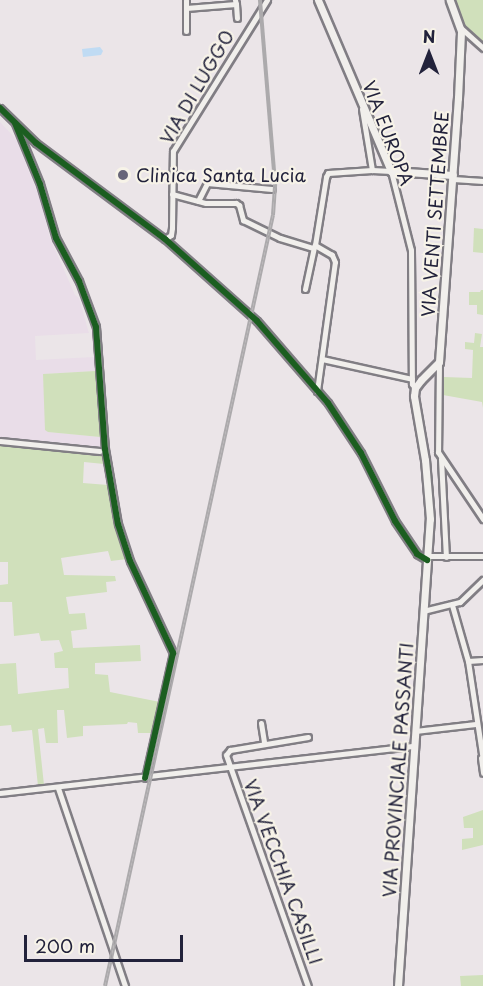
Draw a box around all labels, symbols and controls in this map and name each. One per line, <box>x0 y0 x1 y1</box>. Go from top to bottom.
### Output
north arrow <box>399 24 459 84</box>
text: N <box>423 24 435 48</box>
street label: VIA DI LUGGO <box>155 25 239 149</box>
street label: VIA EUROPA <box>358 77 418 189</box>
street label: VIA VENTI SETTEMBRE <box>417 109 453 319</box>
place label: Clinica Santa Lucia <box>136 164 305 186</box>
marker: Clinica Santa Lucia <box>114 166 132 184</box>
street label: VIA PROVINCIALE PASSANTI <box>378 640 418 900</box>
street label: VIA VECCHIA CASILLI <box>239 776 327 968</box>
scale bar <box>27 923 186 961</box>
text: 200 m <box>35 932 95 959</box>

